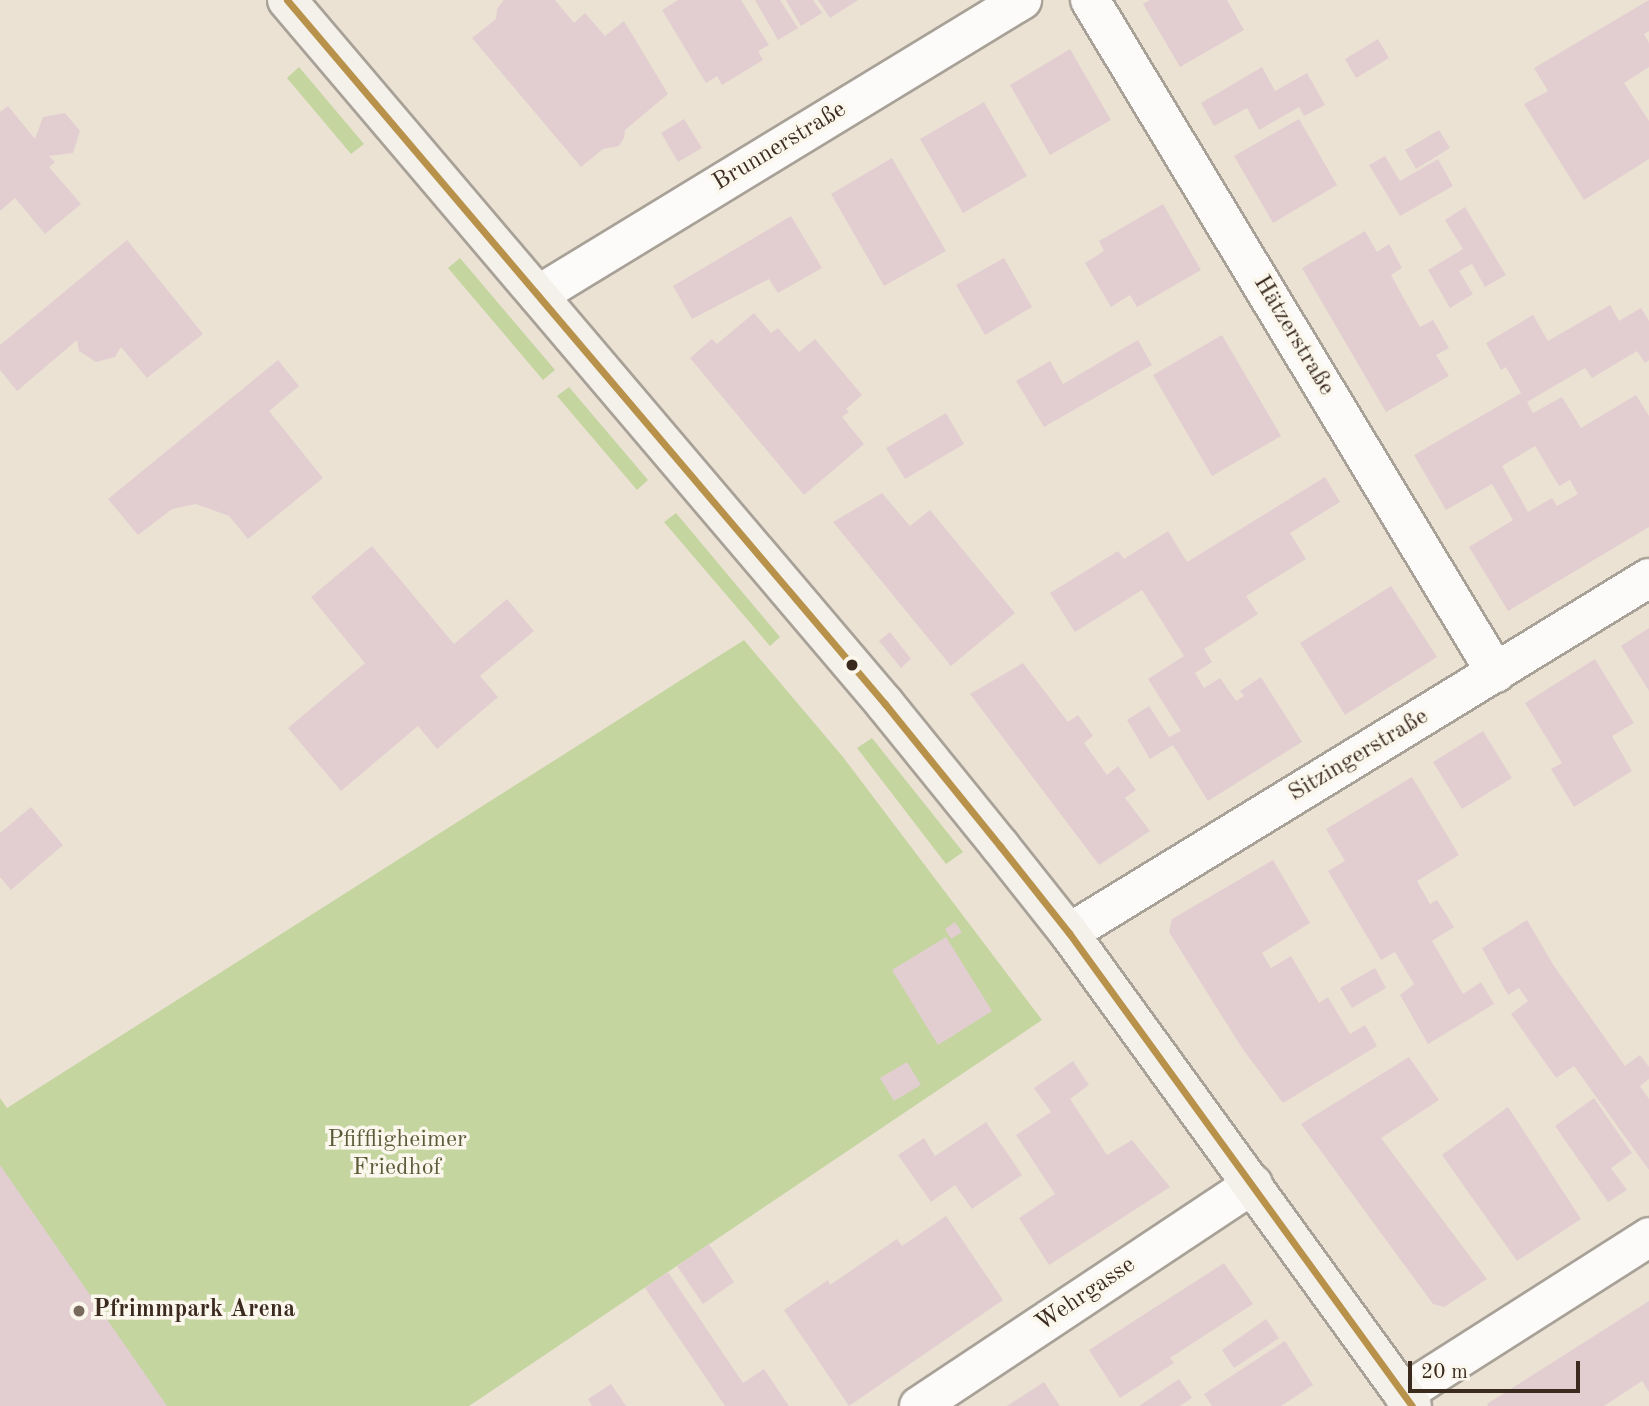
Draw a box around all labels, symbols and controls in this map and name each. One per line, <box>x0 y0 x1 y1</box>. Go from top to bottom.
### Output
street label: Brunnerstraße <box>708 96 852 198</box>
street label: Hätzerstraße <box>1246 271 1340 401</box>
unlabelled marker <box>845 658 859 672</box>
street label: Sitzingerstraße <box>1284 703 1434 809</box>
park label: Pfiffligheimer Friedhof <box>327 1127 467 1183</box>
street label: Wehrgasse <box>1031 1251 1141 1339</box>
place label: Pfrimmpark Arena <box>93 1297 295 1325</box>
marker: Pfrimmpark Arena <box>71 1303 87 1319</box>
scale bar <box>1411 1346 1582 1390</box>
text: 20 m <box>1421 1362 1468 1383</box>

